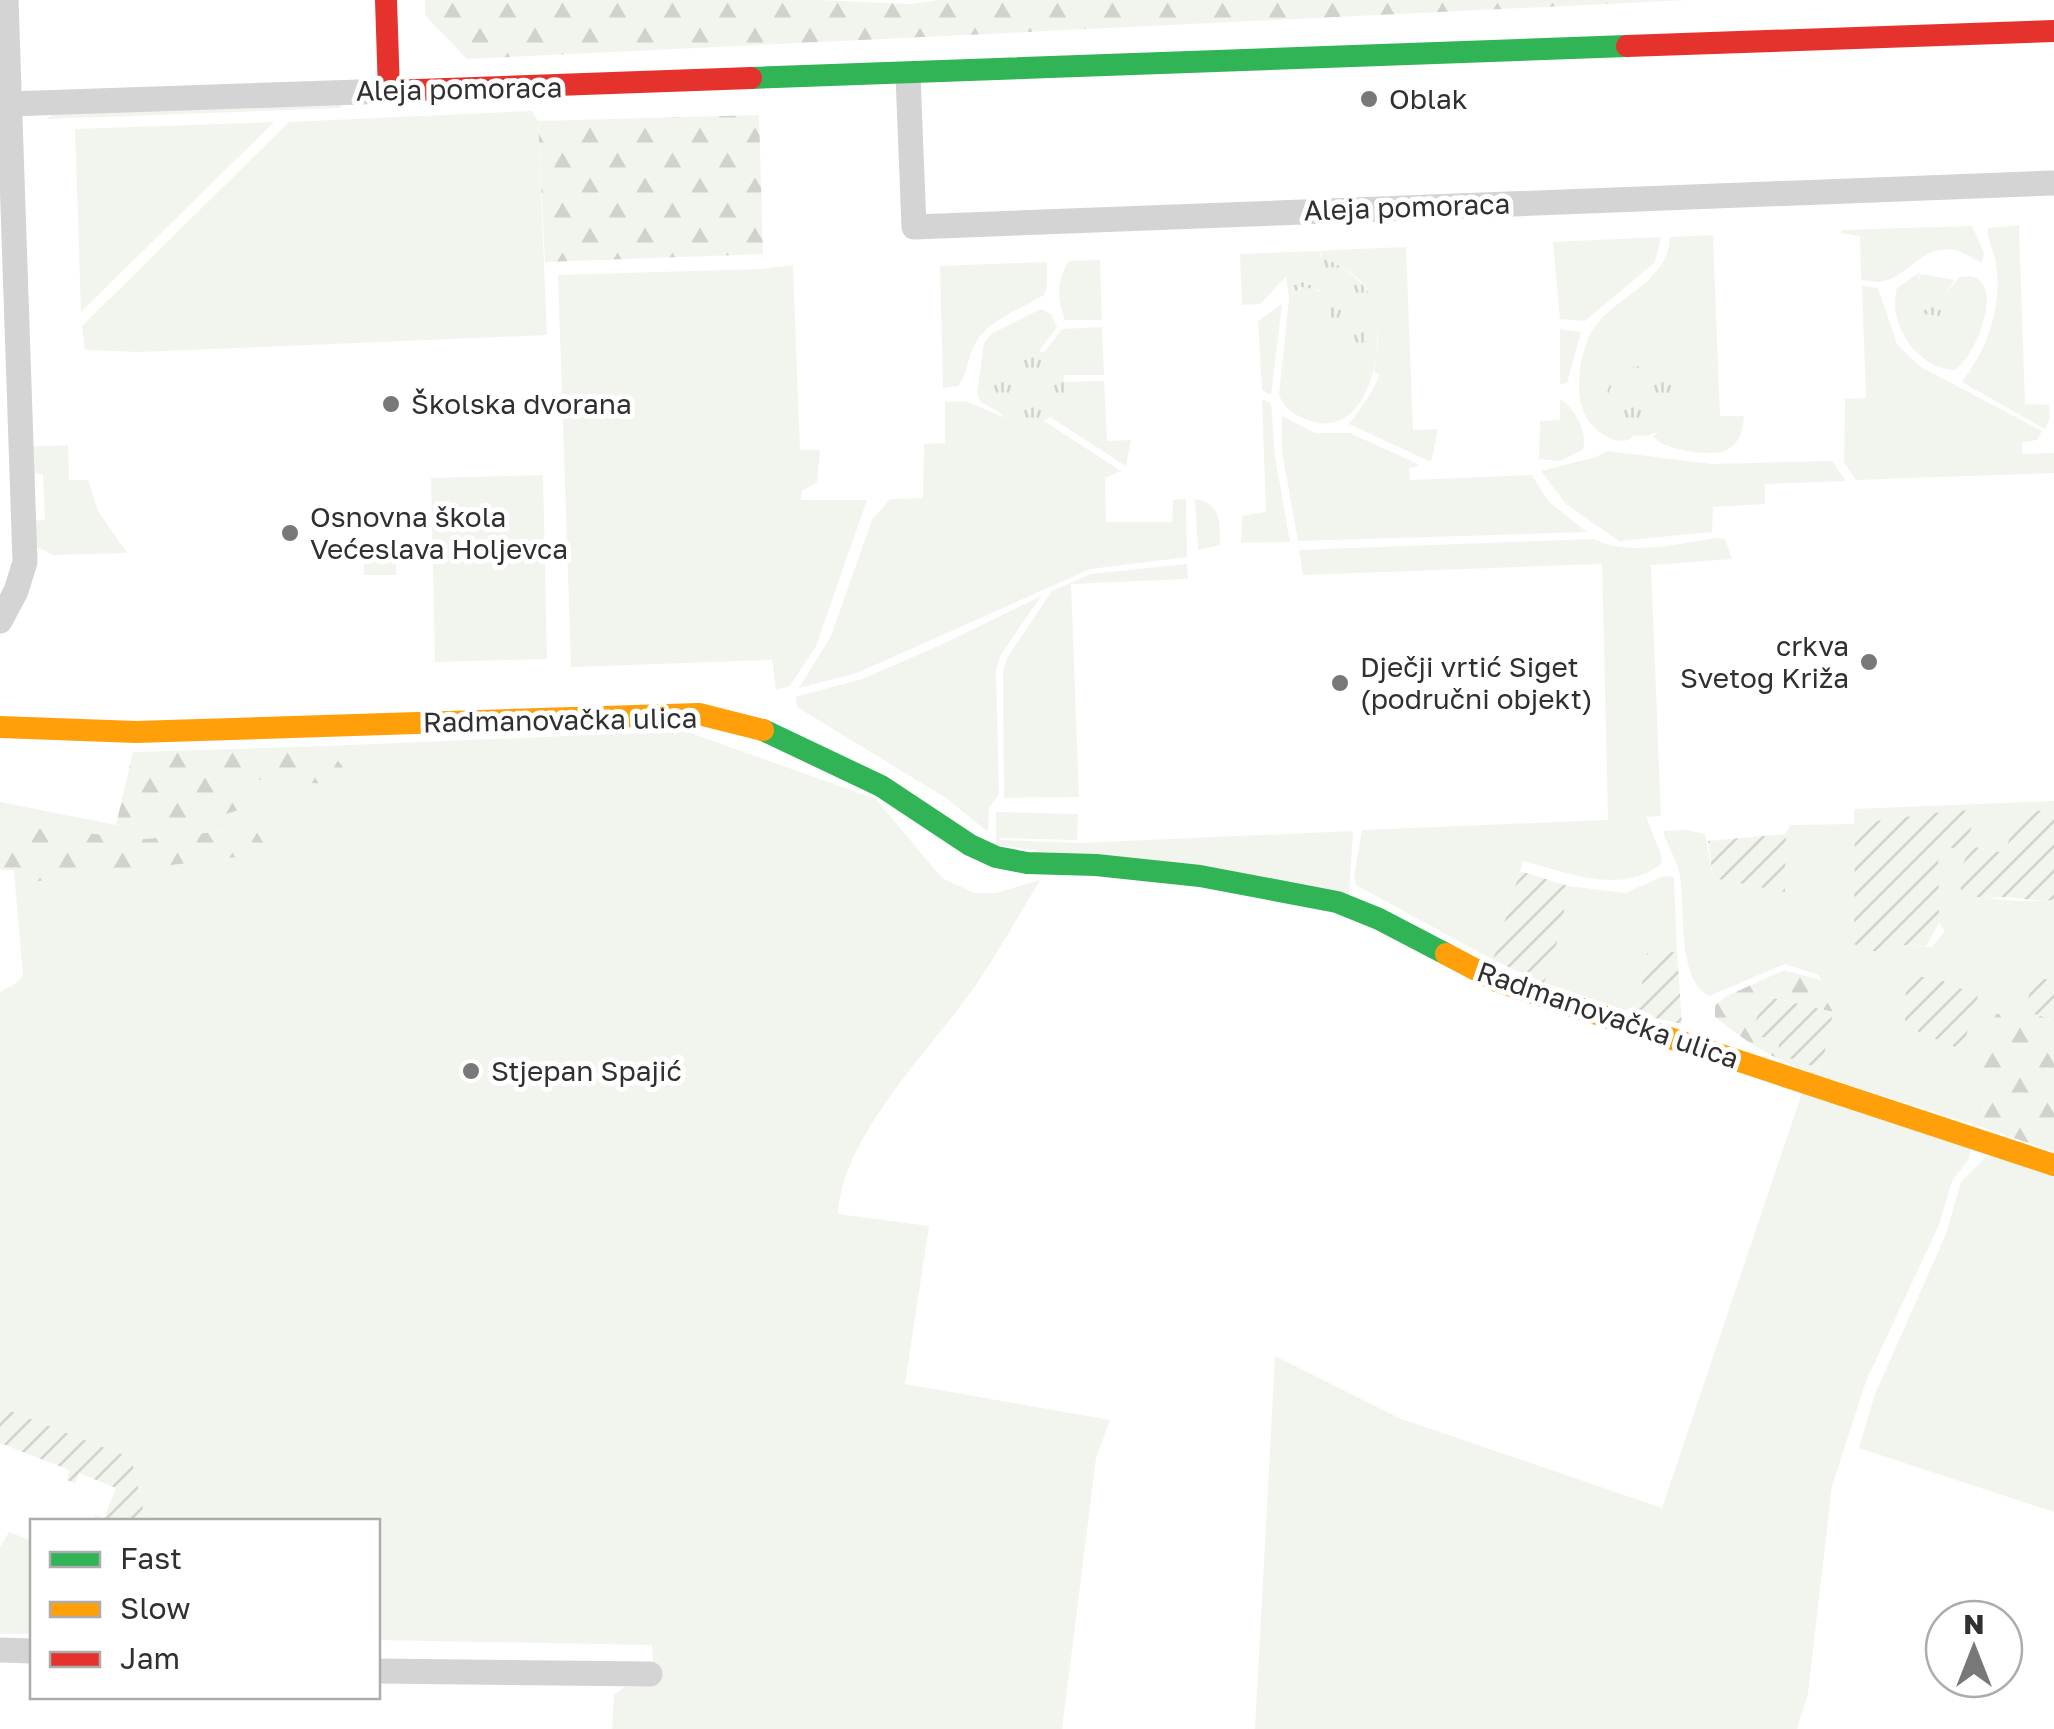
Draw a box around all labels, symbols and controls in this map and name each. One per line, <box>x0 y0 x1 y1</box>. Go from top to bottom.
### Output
street label: Aleja pomoraca <box>355 70 563 107</box>
place label: Oblak <box>1389 82 1468 115</box>
marker: Oblak <box>1358 88 1380 110</box>
street label: Aleja pomoraca <box>1303 186 1511 227</box>
place label: Školska dvorana <box>411 387 632 420</box>
marker: Školska dvorana <box>380 393 402 415</box>
place label: Osnovna škola Većeslava Holjevca <box>310 500 568 565</box>
marker: Osnovna škola Većeslava Holjevca <box>279 522 301 544</box>
place label: crkva Svetog Križa <box>1680 629 1849 694</box>
place label: Dječji vrtić Siget (područni objekt) <box>1360 650 1593 715</box>
marker: crkva Svetog Križa <box>1858 651 1880 673</box>
marker: Dječji vrtić Siget (područni objekt) <box>1329 672 1351 694</box>
street label: Radmanovačka ulica <box>422 701 698 738</box>
street label: Radmanovačka ulica <box>1473 954 1743 1075</box>
place label: Stjepan Spajić <box>491 1054 682 1087</box>
marker: Stjepan Spajić <box>460 1060 482 1082</box>
legend <box>30 1519 380 1699</box>
text: Fast <box>120 1540 182 1576</box>
text: Slow <box>120 1590 191 1626</box>
north arrow <box>1924 1599 2024 1699</box>
text: N <box>1963 1607 1985 1640</box>
text: Jam <box>120 1640 180 1676</box>

